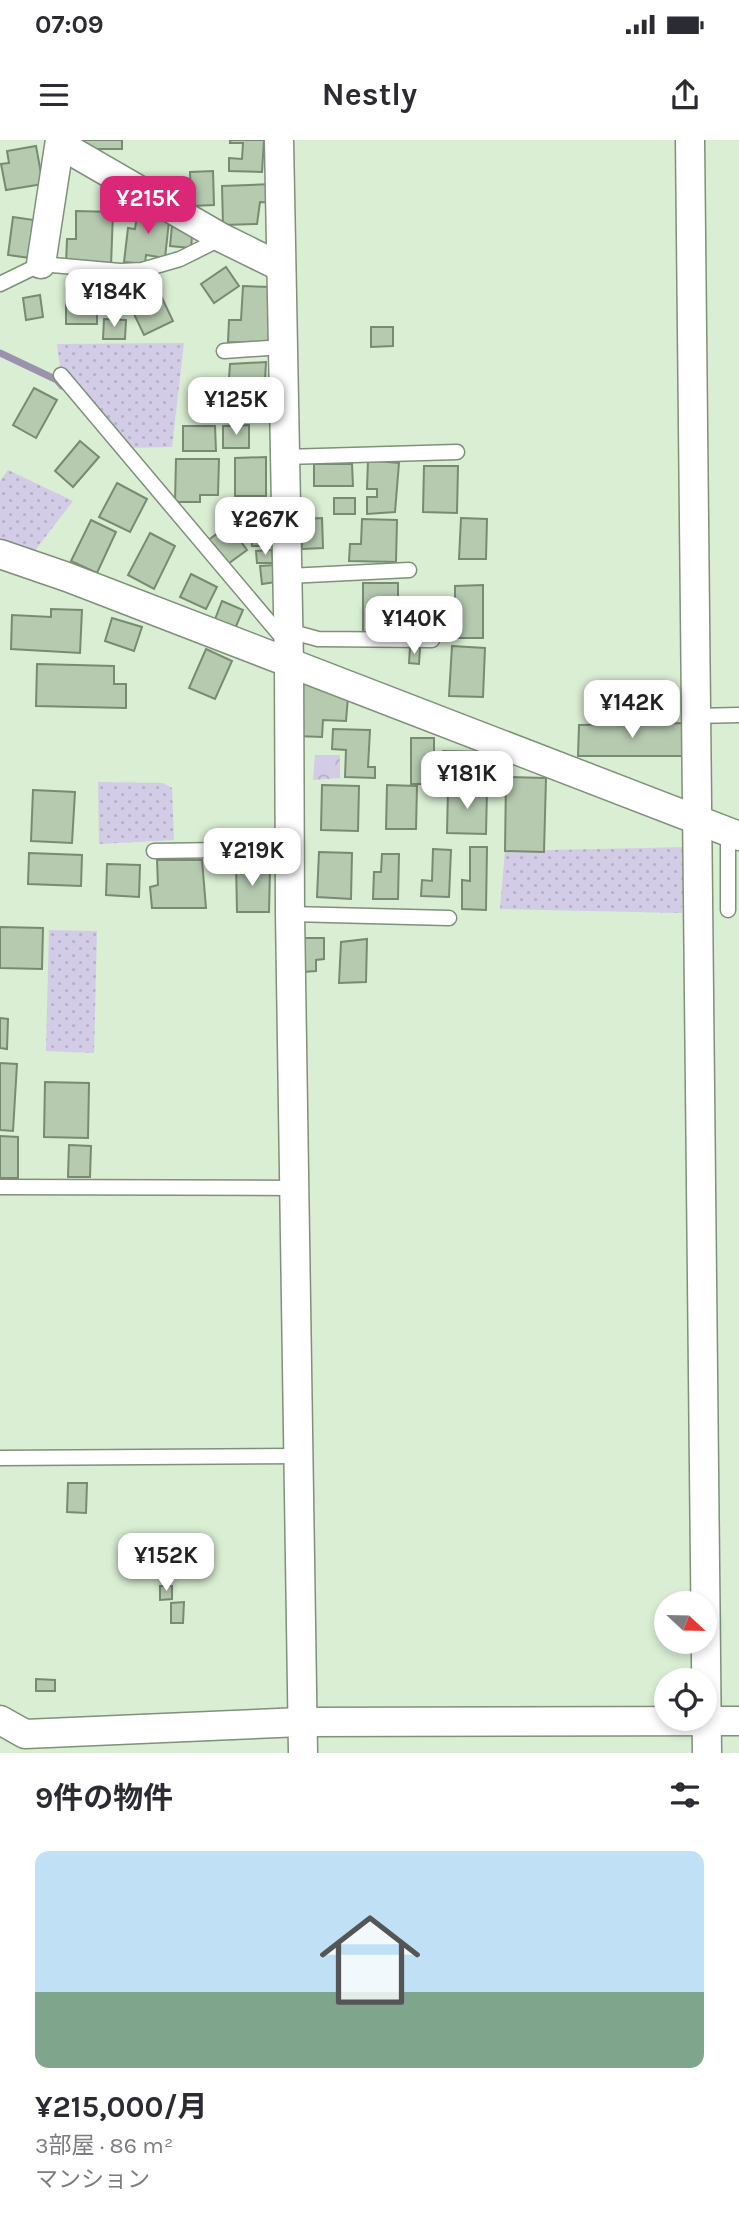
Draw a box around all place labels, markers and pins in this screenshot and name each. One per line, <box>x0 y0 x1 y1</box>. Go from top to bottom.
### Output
pin: ¥215K <box>99 176 197 236</box>
pin: ¥184K <box>65 270 163 329</box>
pin: ¥125K <box>187 378 285 437</box>
pin: ¥267K <box>216 498 314 557</box>
pin: ¥140K <box>365 596 463 656</box>
pin: ¥142K <box>583 680 681 740</box>
pin: ¥181K <box>418 752 516 811</box>
pin: ¥219K <box>203 828 301 888</box>
pin: ¥152K <box>117 1534 215 1593</box>

